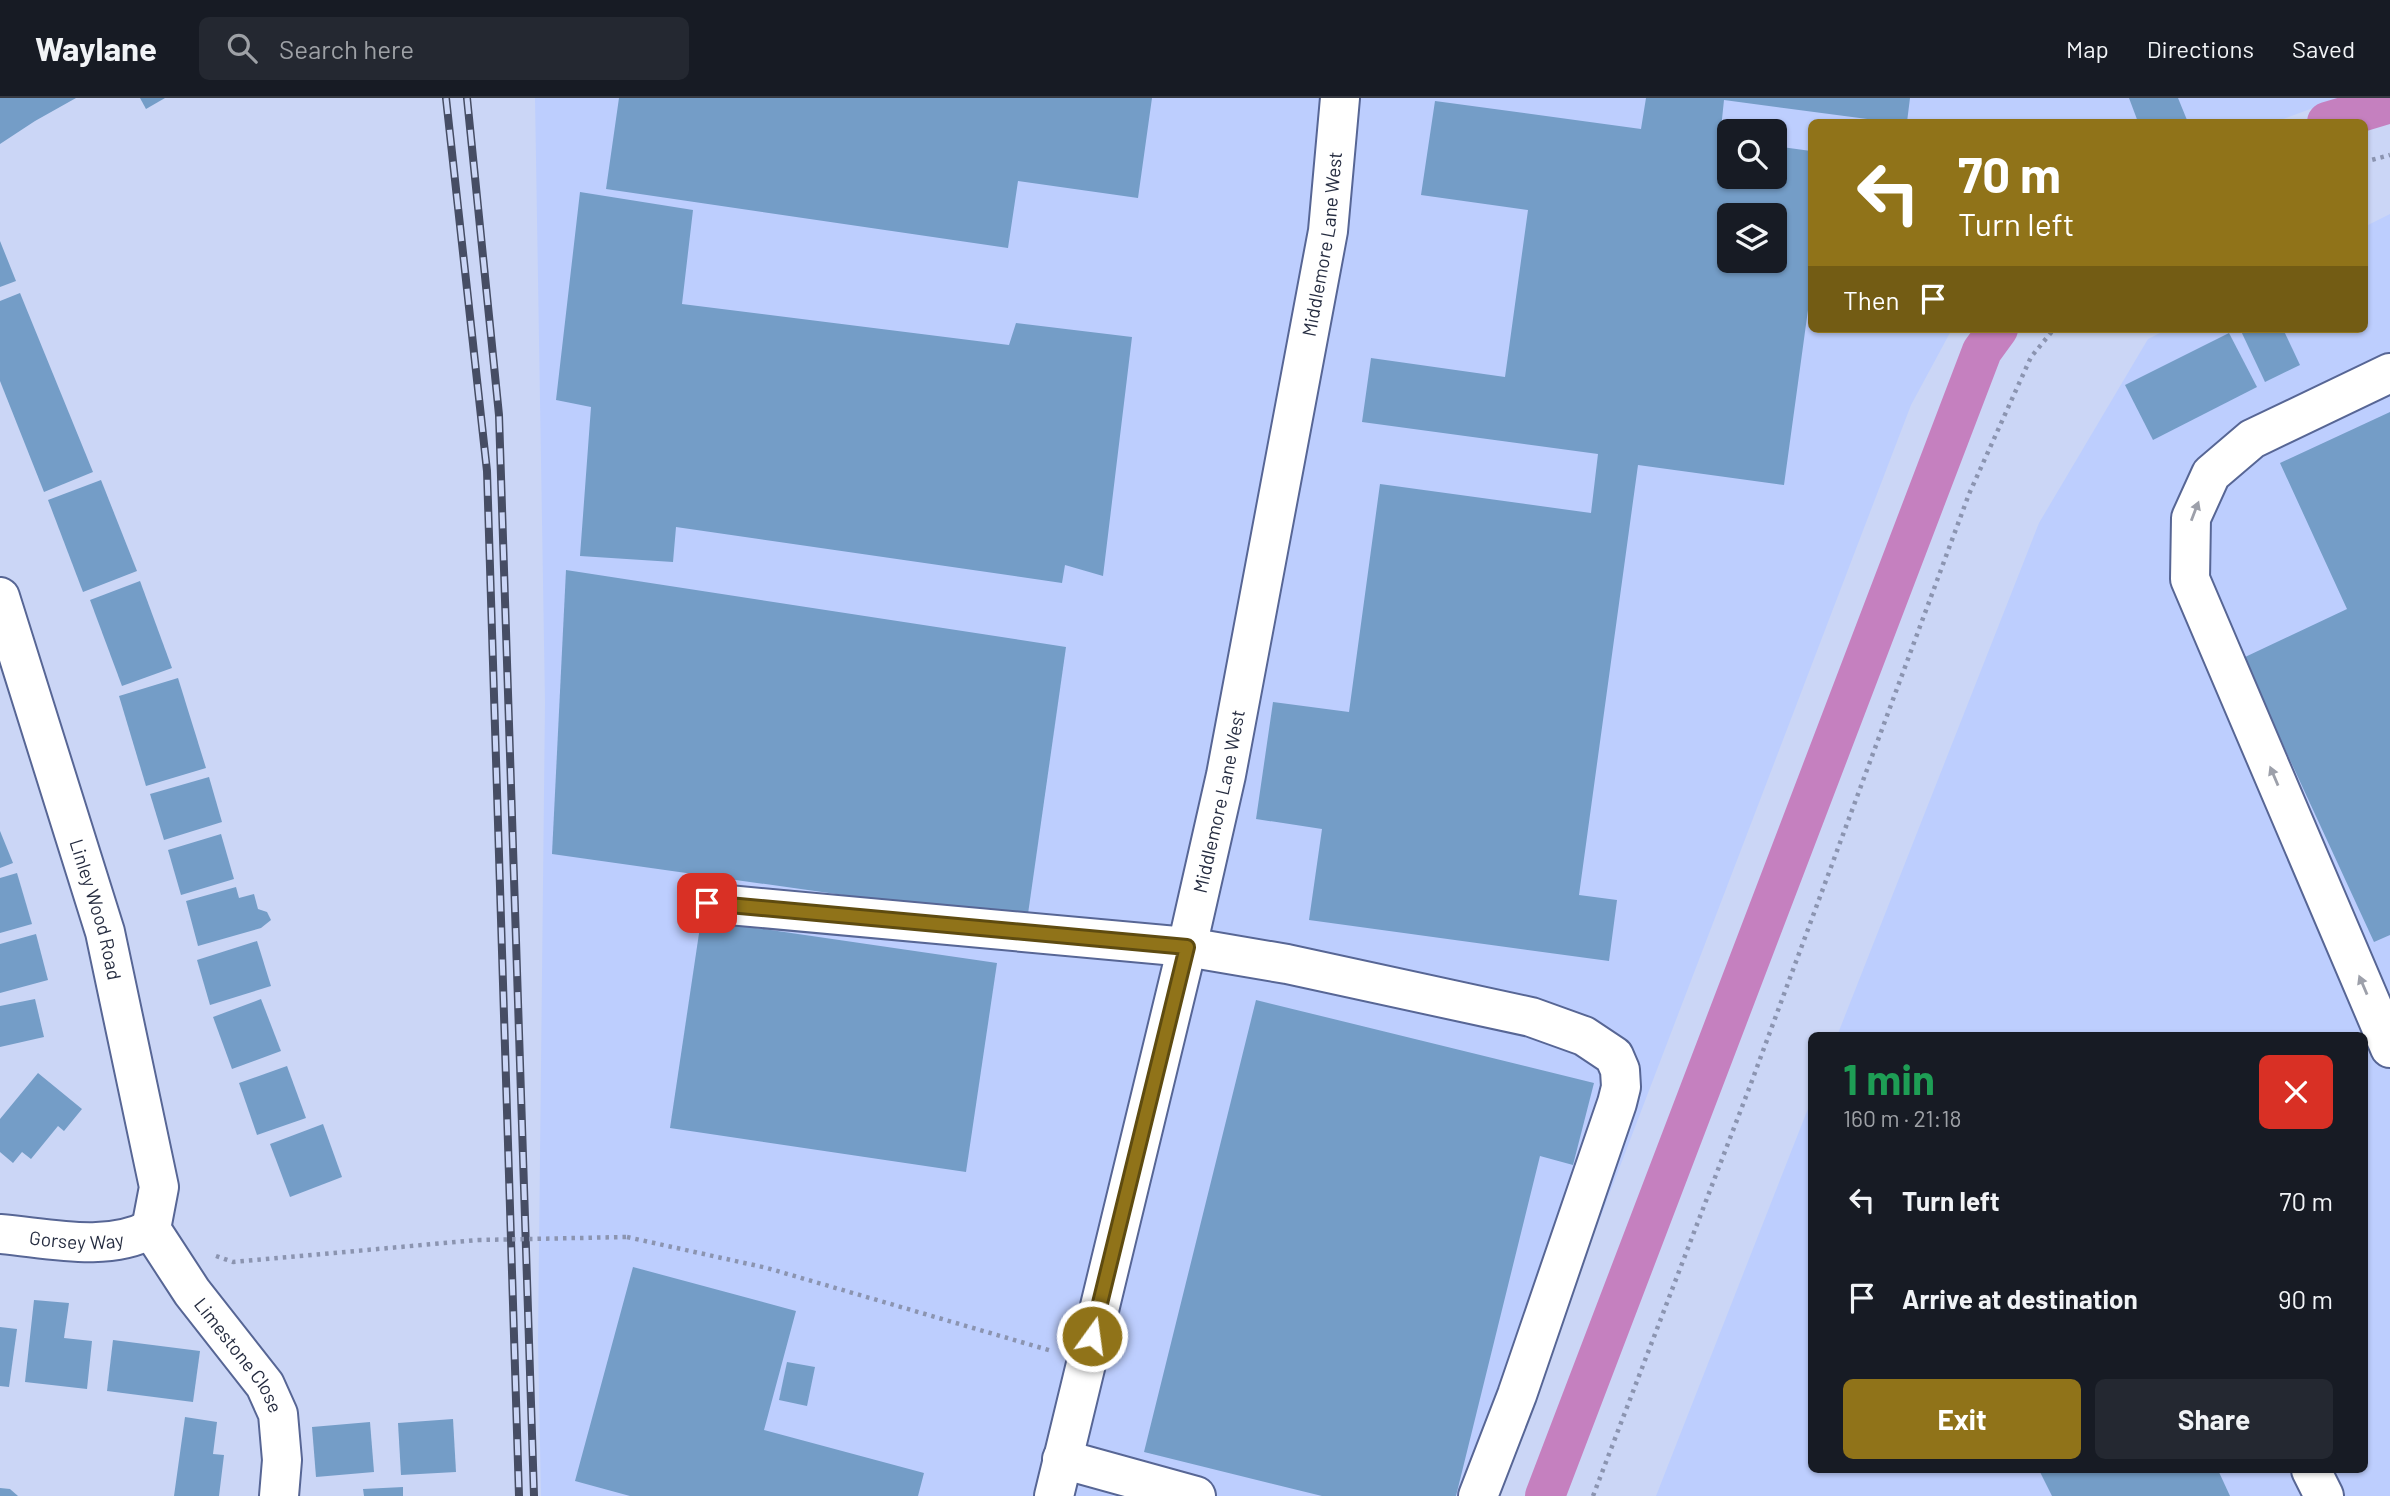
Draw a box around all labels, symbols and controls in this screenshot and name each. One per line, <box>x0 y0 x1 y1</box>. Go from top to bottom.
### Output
search box <box>199 17 689 80</box>
text: Waylane <box>35 28 157 68</box>
icon: search <box>223 29 261 67</box>
text: Search here <box>279 33 414 64</box>
text: Map <box>2066 34 2109 63</box>
text: Directions <box>2147 34 2254 63</box>
text: Saved <box>2292 34 2355 63</box>
map controls <box>1717 119 1787 273</box>
button: search <box>1717 119 1787 189</box>
text: 70 m <box>1958 144 2061 203</box>
icon: left <box>1843 147 1934 238</box>
street label: Middlemore Lane West <box>1296 151 1346 338</box>
button: layers <box>1717 203 1787 273</box>
text: Turn left <box>1958 204 2075 242</box>
icon: arrive <box>1914 280 1952 318</box>
text: Then <box>1843 284 1900 315</box>
one-way arrow <box>2190 501 2201 522</box>
street label: Middlemore Lane West <box>1188 708 1249 895</box>
one-way arrow <box>2268 766 2280 786</box>
street label: Linley Wood Road <box>66 836 127 982</box>
pin <box>677 873 737 933</box>
icon: arrive <box>688 884 726 922</box>
one-way arrow <box>2357 975 2368 996</box>
text: 1 min <box>1843 1053 1935 1103</box>
button: close <box>2259 1055 2333 1129</box>
text: 160 m · 21:18 <box>1843 1104 1961 1132</box>
icon: left <box>1843 1181 1881 1219</box>
text: Turn left <box>1902 1185 2000 1216</box>
text: 70 m <box>2279 1185 2333 1216</box>
street label: Gorsey Way <box>28 1225 126 1253</box>
icon: arrive <box>1843 1279 1881 1317</box>
text: Arrive at destination <box>1902 1283 2138 1314</box>
text: 90 m <box>2278 1283 2333 1314</box>
street label: Limestone Close <box>190 1293 288 1416</box>
position arrow <box>1055 1299 1129 1373</box>
button: Exit <box>1843 1379 2081 1459</box>
button: Share <box>2095 1379 2333 1459</box>

